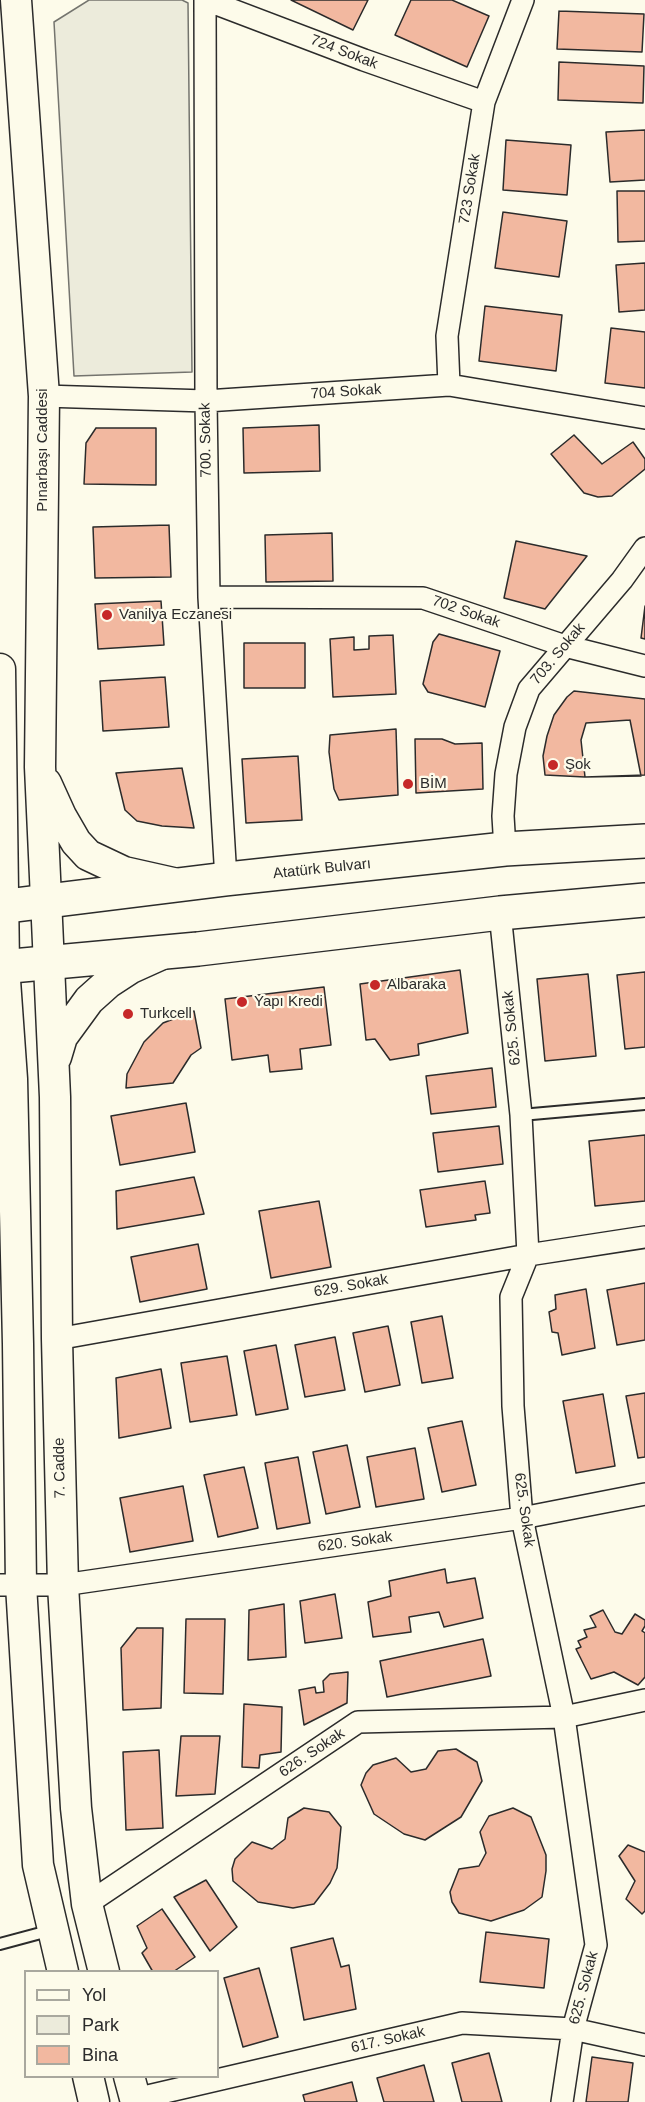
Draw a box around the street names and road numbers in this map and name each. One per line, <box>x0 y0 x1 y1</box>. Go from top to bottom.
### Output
street label: 724 Sokak <box>308 31 380 73</box>
street label: 723 Sokak <box>456 153 484 225</box>
street label: 704 Sokak <box>310 381 382 403</box>
street label: Pınarbaşı Caddesi <box>34 388 52 512</box>
street label: 700. Sokak <box>196 402 216 478</box>
street label: 702 Sokak <box>430 592 502 632</box>
street label: 703. Sokak <box>527 619 589 689</box>
street label: Atatürk Bulvarı <box>272 855 372 883</box>
street label: 625. Sokak <box>499 990 525 1066</box>
street label: 629. Sokak <box>312 1271 390 1301</box>
street label: 7. Cadde <box>50 1437 70 1499</box>
street label: 625. Sokak <box>510 1472 538 1548</box>
street label: 620. Sokak <box>317 1528 393 1556</box>
street label: 626. Sokak <box>276 1725 348 1781</box>
street label: 625. Sokak <box>566 1949 602 2027</box>
street label: 617. Sokak <box>349 2023 427 2057</box>

